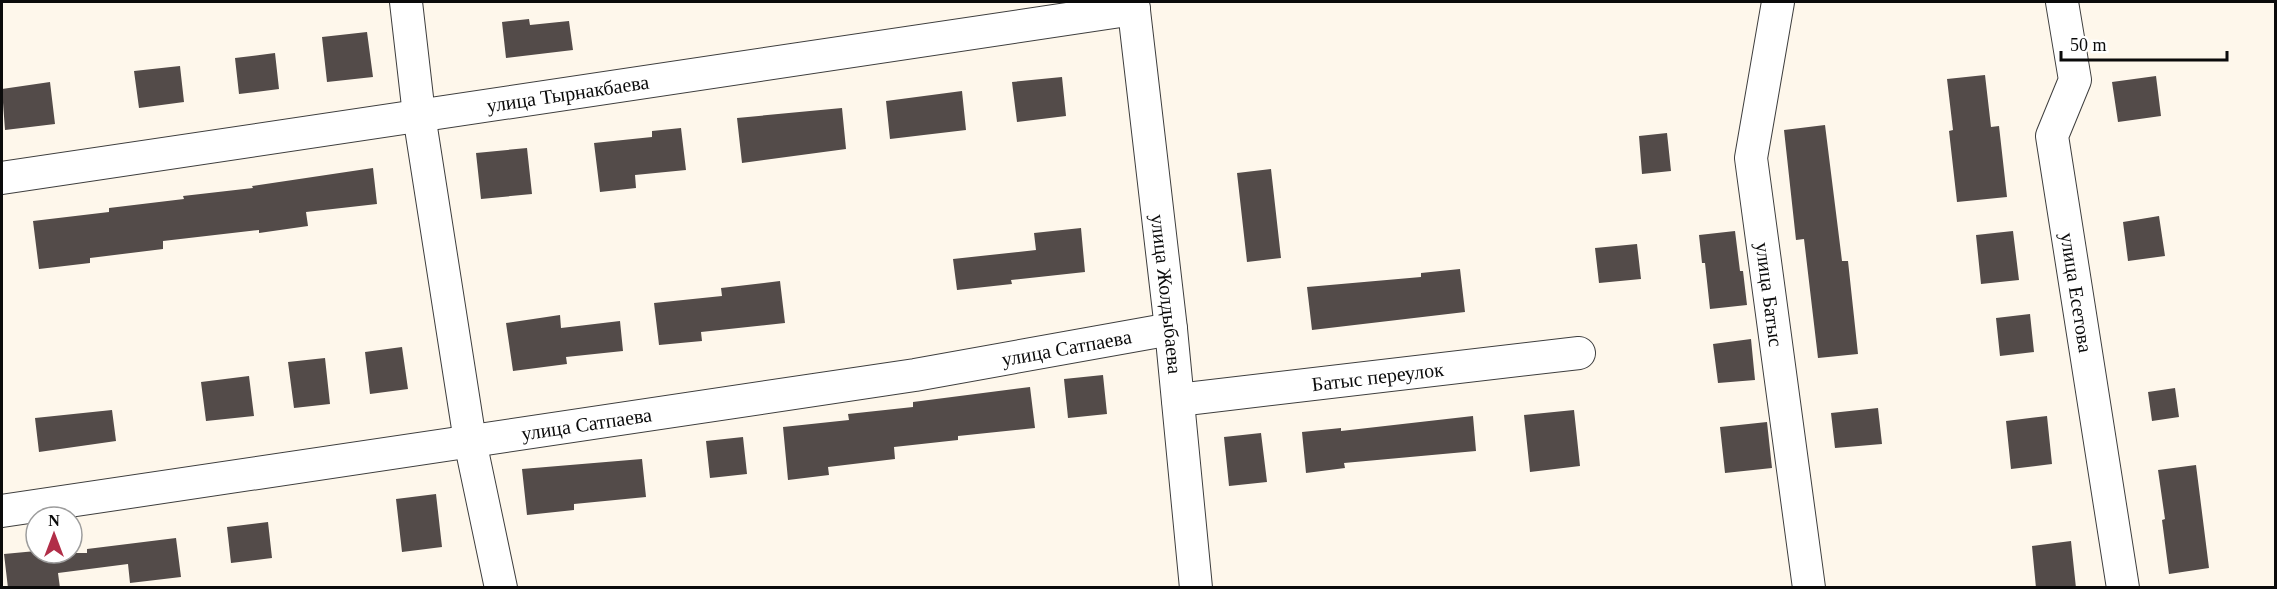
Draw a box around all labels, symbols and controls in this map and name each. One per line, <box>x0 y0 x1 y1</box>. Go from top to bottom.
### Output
scale bar <box>2061 24 2228 62</box>
text: 50 m <box>2070 35 2107 55</box>
street label: улица Тырнакбаева <box>485 71 651 118</box>
street label: улица Жолдыбаева <box>1146 213 1186 375</box>
street label: улица Есетова <box>2055 231 2097 354</box>
street label: улица Батыс <box>1750 241 1787 348</box>
street label: улица Сатпаева <box>1000 325 1133 371</box>
street label: Батыс переулок <box>1310 358 1445 395</box>
street label: улица Сатпаева <box>520 403 653 445</box>
north arrow <box>24 505 84 565</box>
text: N <box>48 512 60 529</box>

